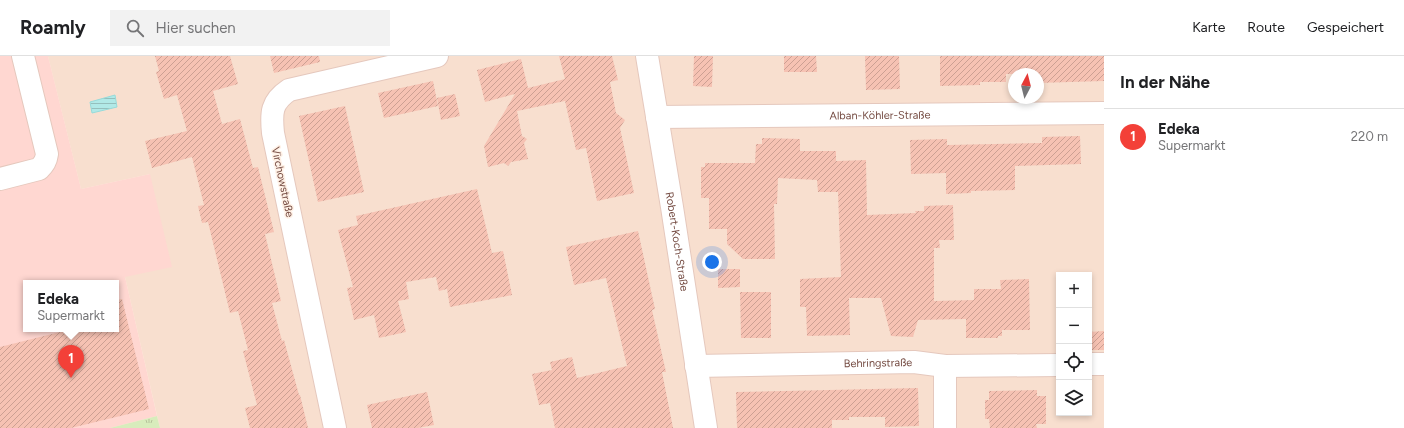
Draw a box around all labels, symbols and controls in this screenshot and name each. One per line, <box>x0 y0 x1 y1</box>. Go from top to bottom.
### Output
search box <box>110 10 390 46</box>
text: Roamly <box>20 16 86 39</box>
icon: search <box>124 17 146 39</box>
text: Hier suchen <box>156 19 236 37</box>
text: Karte <box>1192 19 1225 36</box>
text: Route <box>1247 19 1285 36</box>
text: Gespeichert <box>1307 19 1384 36</box>
north arrow <box>1008 68 1044 104</box>
text: In der Nähe <box>1120 72 1210 92</box>
street label: Alban-Köhler-Straße <box>829 109 931 122</box>
text: Edeka <box>1158 120 1200 138</box>
text: 1 <box>1130 129 1136 144</box>
text: 220 m <box>1351 129 1388 144</box>
text: Supermarkt <box>1158 138 1226 153</box>
street label: Virchowstraße <box>269 146 296 219</box>
street label: Robert-Koch-Straße <box>663 191 691 292</box>
your location <box>702 252 722 272</box>
map controls <box>1056 272 1092 416</box>
button: + <box>1056 272 1092 308</box>
popup <box>23 280 119 332</box>
text: Edeka <box>37 290 79 308</box>
text: Supermarkt <box>37 308 105 323</box>
button: − <box>1056 308 1092 344</box>
button: locate <box>1056 344 1092 380</box>
pin: 1 <box>58 345 84 378</box>
street label: Behringstraße <box>844 356 912 370</box>
button: layers <box>1056 380 1092 416</box>

